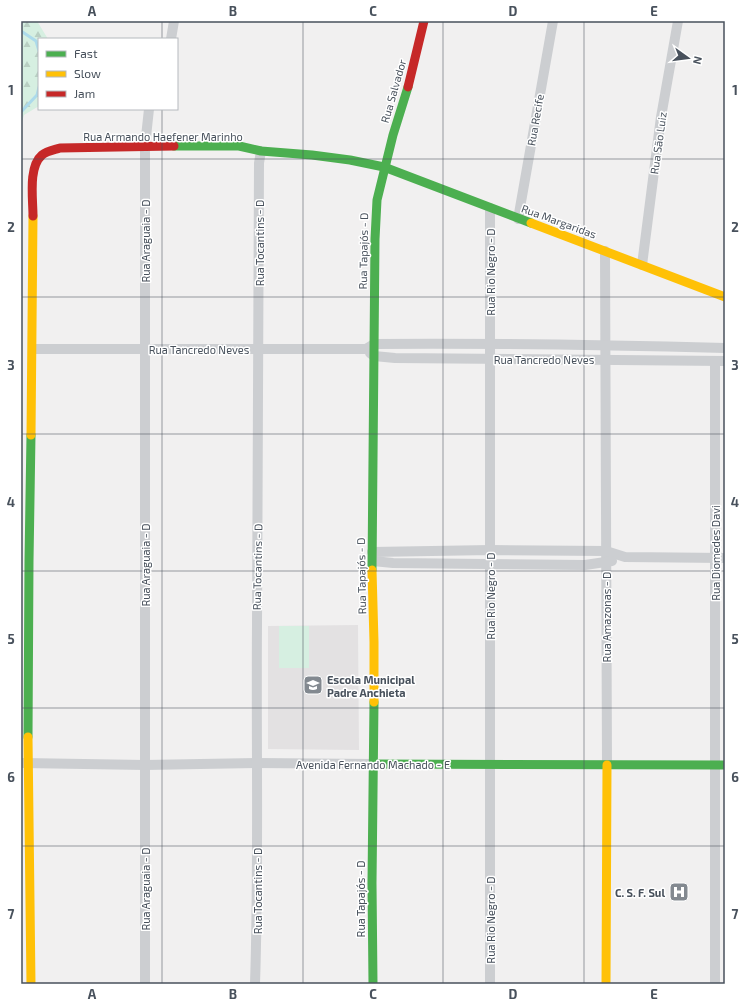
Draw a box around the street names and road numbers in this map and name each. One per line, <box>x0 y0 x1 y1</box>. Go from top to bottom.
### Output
street label: Rua Salvador <box>378 57 408 124</box>
street label: Rua Recife <box>524 93 546 147</box>
street label: Rua São Luiz <box>647 111 669 175</box>
street label: Rua Armando Haefener Marinho <box>83 130 243 143</box>
street label: Rua Araguaia - D <box>139 200 152 282</box>
street label: Rua Tocantins - D <box>253 200 266 286</box>
street label: Rua Margaridas <box>520 201 599 241</box>
street label: Rua Tapajós - D <box>356 212 371 290</box>
street label: Rua Rio Negro - D <box>484 228 497 316</box>
street label: Rua Tancredo Neves <box>149 343 250 356</box>
street label: Rua Tancredo Neves <box>494 353 595 366</box>
street label: Rua Diomedes Davi <box>709 505 722 601</box>
street label: Rua Araguaia - D <box>139 524 152 606</box>
street label: Rua Tocantins - D <box>250 524 264 610</box>
street label: Rua Tapajós - D <box>354 537 369 615</box>
street label: Rua Rio Negro - D <box>484 552 497 640</box>
street label: Rua Amazonas - D <box>600 572 613 662</box>
street label: Avenida Fernando Machado - E <box>296 758 450 771</box>
street label: Rua Araguaia - D <box>139 848 152 930</box>
street label: Rua Tocantins - D <box>251 848 264 934</box>
street label: Rua Tapajós - D <box>354 861 368 937</box>
street label: Rua Rio Negro - D <box>484 876 497 964</box>

